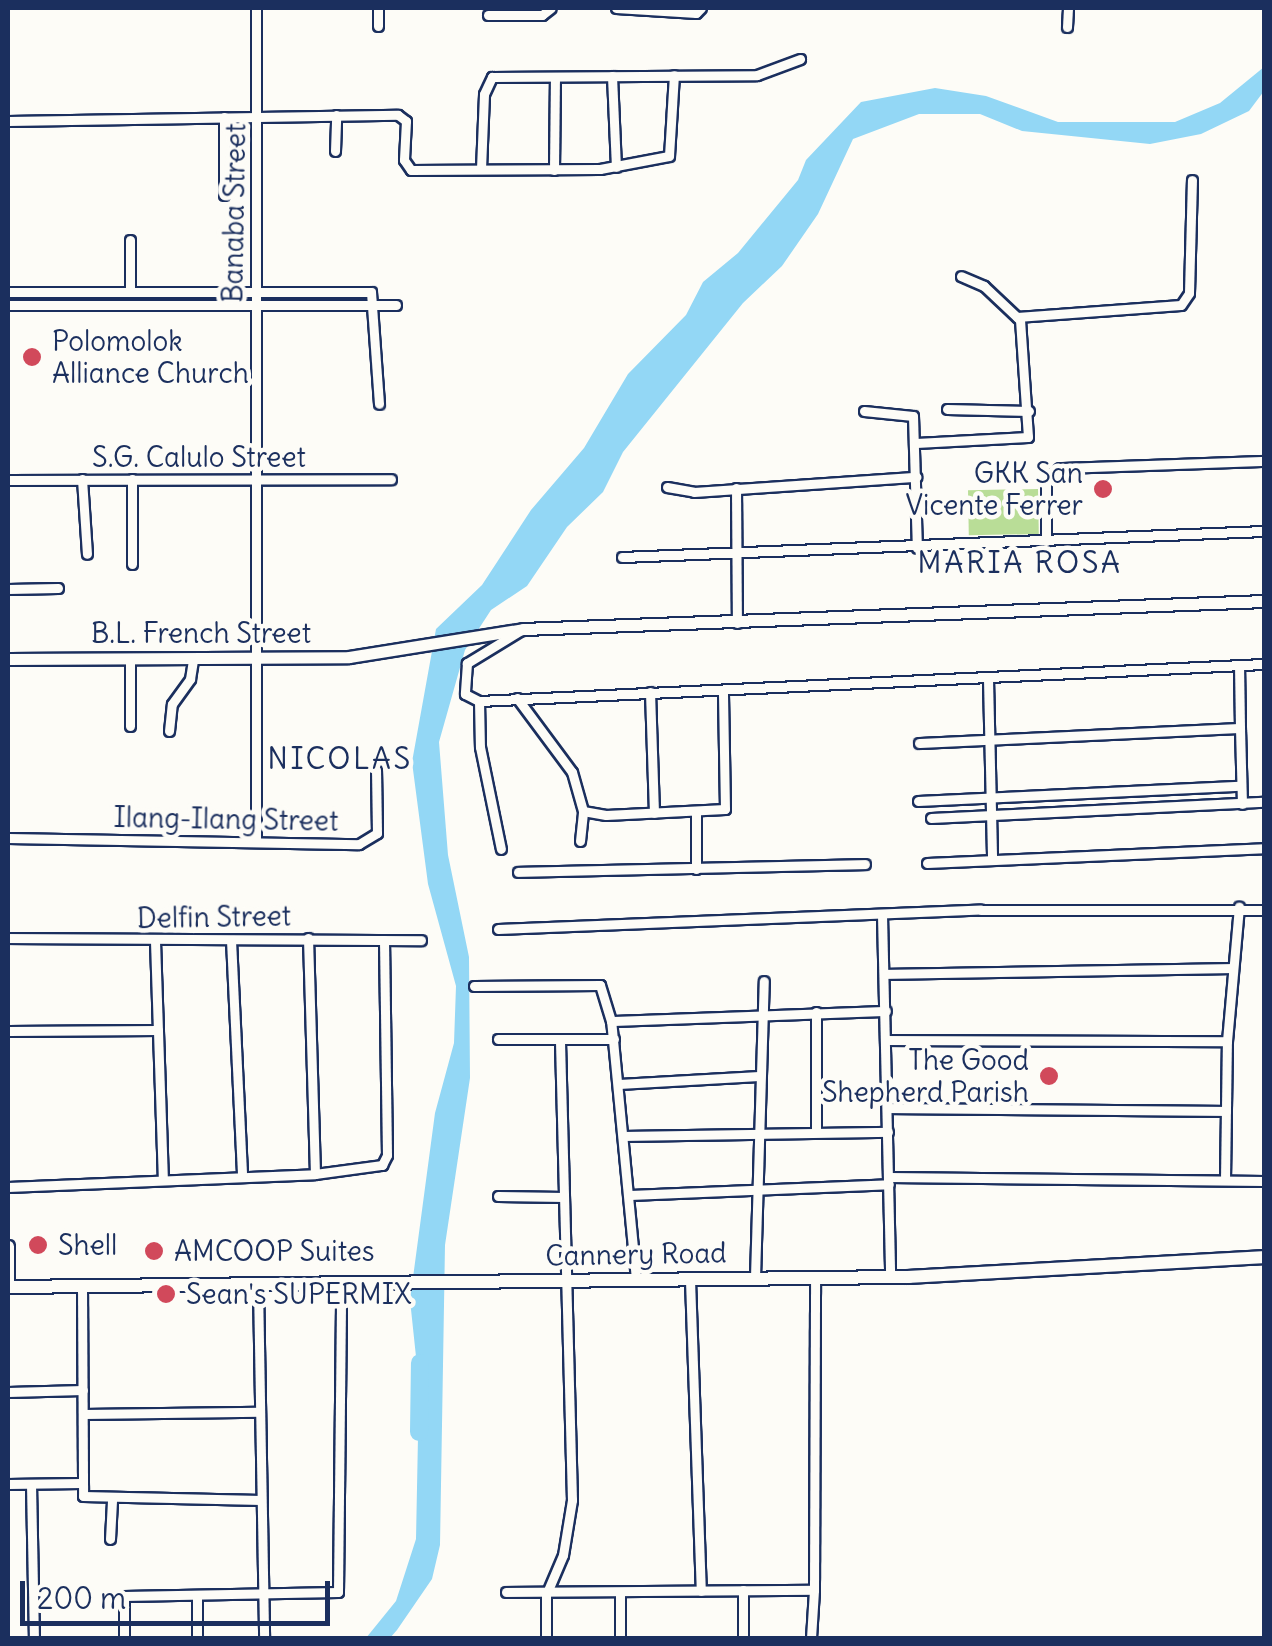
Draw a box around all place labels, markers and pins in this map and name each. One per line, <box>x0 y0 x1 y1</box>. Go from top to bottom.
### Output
place label: Polomolok Alliance Church <box>52 324 249 390</box>
marker: Polomolok Alliance Church <box>21 346 43 368</box>
place label: GKK San Vicente Ferrer <box>906 456 1083 522</box>
marker: GKK San Vicente Ferrer <box>1092 478 1114 500</box>
place label: The Good Shepherd Parish <box>822 1043 1029 1109</box>
marker: The Good Shepherd Parish <box>1038 1065 1060 1087</box>
place label: Shell <box>58 1228 117 1262</box>
marker: Shell <box>27 1234 49 1256</box>
place label: AMCOOP Suites <box>174 1234 375 1268</box>
marker: AMCOOP Suites <box>143 1240 165 1262</box>
place label: Sean's SUPERMIX <box>186 1277 411 1311</box>
marker: Sean's SUPERMIX <box>155 1283 177 1305</box>

